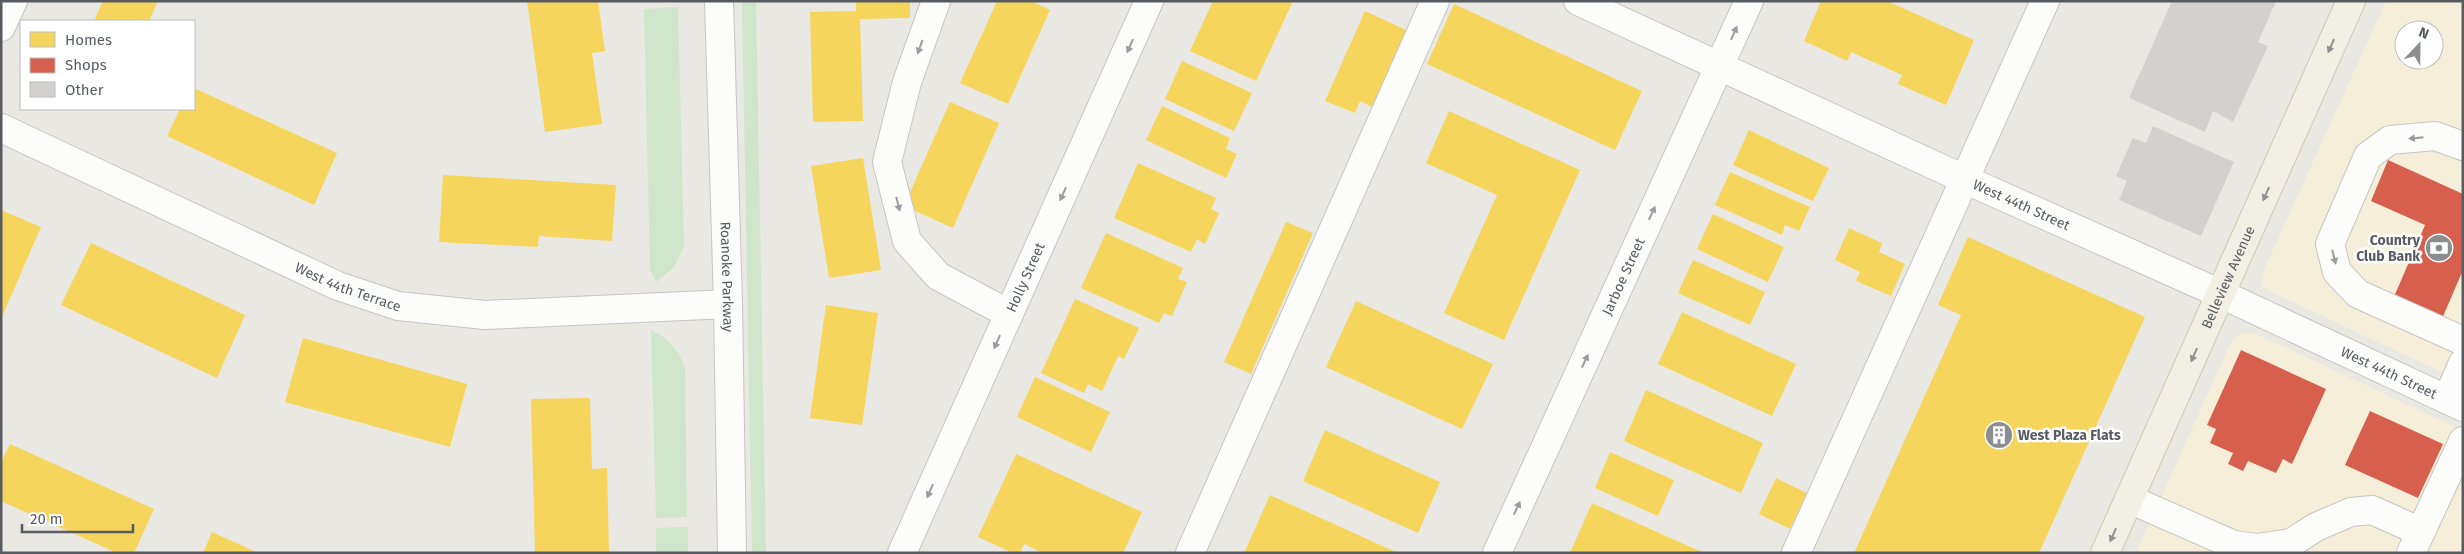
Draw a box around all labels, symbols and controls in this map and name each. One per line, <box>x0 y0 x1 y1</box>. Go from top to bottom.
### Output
legend <box>20 20 195 110</box>
north arrow <box>2394 20 2444 70</box>
text: N <box>2416 24 2431 43</box>
one-way arrow <box>1731 26 1739 40</box>
text: Homes <box>65 31 112 49</box>
one-way arrow <box>1125 39 1133 53</box>
one-way arrow <box>2327 39 2335 53</box>
one-way arrow <box>916 40 924 55</box>
text: Shops <box>65 56 107 74</box>
text: Other <box>65 81 104 99</box>
one-way arrow <box>2408 134 2424 142</box>
street label: West 44th Street <box>1970 176 2073 234</box>
one-way arrow <box>1059 187 1067 201</box>
one-way arrow <box>2261 187 2269 201</box>
one-way arrow <box>894 196 902 211</box>
one-way arrow <box>1649 206 1657 220</box>
street label: Roanoke Parkway <box>717 221 737 332</box>
street label: Belleview Avenue <box>2198 223 2258 331</box>
place label: Country Club Bank <box>2356 232 2421 265</box>
bank icon: Country Club Bank <box>2424 233 2454 263</box>
street label: Jarboe Street <box>1598 234 1649 318</box>
street label: Holly Street <box>1002 239 1049 315</box>
one-way arrow <box>2330 250 2338 265</box>
street label: West 44th Terrace <box>292 259 403 315</box>
one-way arrow <box>992 335 1000 349</box>
street label: West 44th Street <box>2338 343 2441 403</box>
one-way arrow <box>2190 348 2198 362</box>
one-way arrow <box>1581 354 1589 368</box>
building icon: West Plaza Flats <box>1984 420 2014 450</box>
place label: West Plaza Flats <box>2018 427 2121 444</box>
one-way arrow <box>926 484 934 498</box>
one-way arrow <box>1514 501 1522 515</box>
scale bar <box>22 502 134 534</box>
text: 20 m <box>30 510 63 528</box>
one-way arrow <box>2109 528 2117 542</box>

